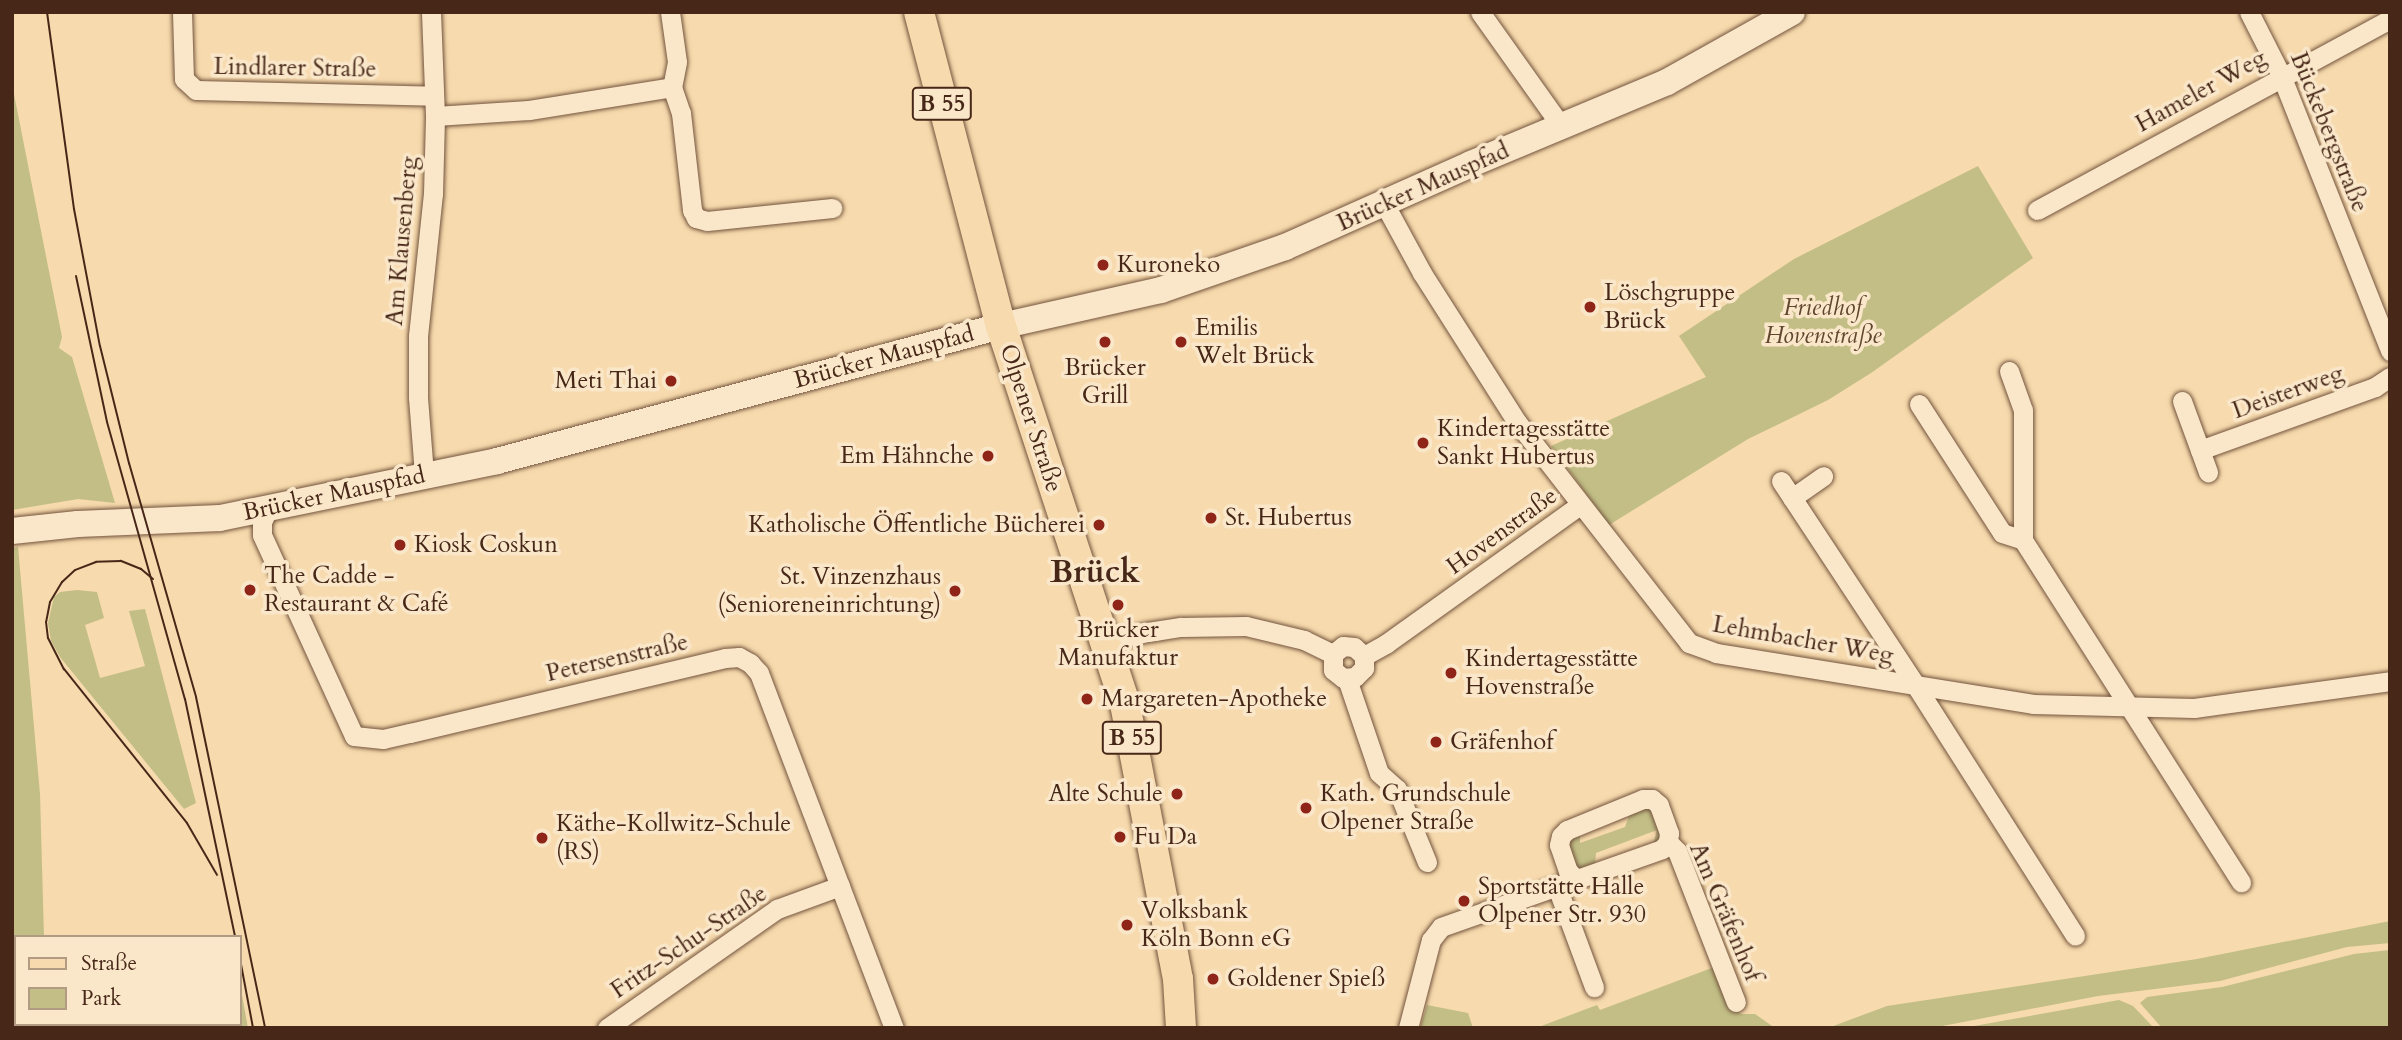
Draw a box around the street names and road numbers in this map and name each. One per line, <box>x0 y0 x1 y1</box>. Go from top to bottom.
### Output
street label: Hameler Weg <box>2131 43 2271 139</box>
street label: Bückebergstraße <box>2284 48 2374 216</box>
street label: Lindlarer Straße <box>213 52 377 84</box>
road number: B 55 <box>911 85 974 124</box>
street label: Brücker Mauspfad <box>1332 136 1514 238</box>
street label: Am Klausenberg <box>380 155 424 327</box>
street label: Brücker Mauspfad <box>791 319 977 395</box>
street label: Olpener Straße <box>993 340 1069 496</box>
street label: Deisterweg <box>2229 359 2347 425</box>
street label: Brücker Mauspfad <box>240 461 428 527</box>
street label: Hovenstraße <box>1441 481 1563 581</box>
street label: Lehmbacher Weg <box>1710 610 1896 670</box>
street label: Petersenstraße <box>543 628 691 688</box>
road number: B 55 <box>1100 718 1164 758</box>
street label: Am Gräfenhof <box>1683 839 1767 985</box>
street label: Fritz-Schu-Straße <box>605 879 773 1005</box>

